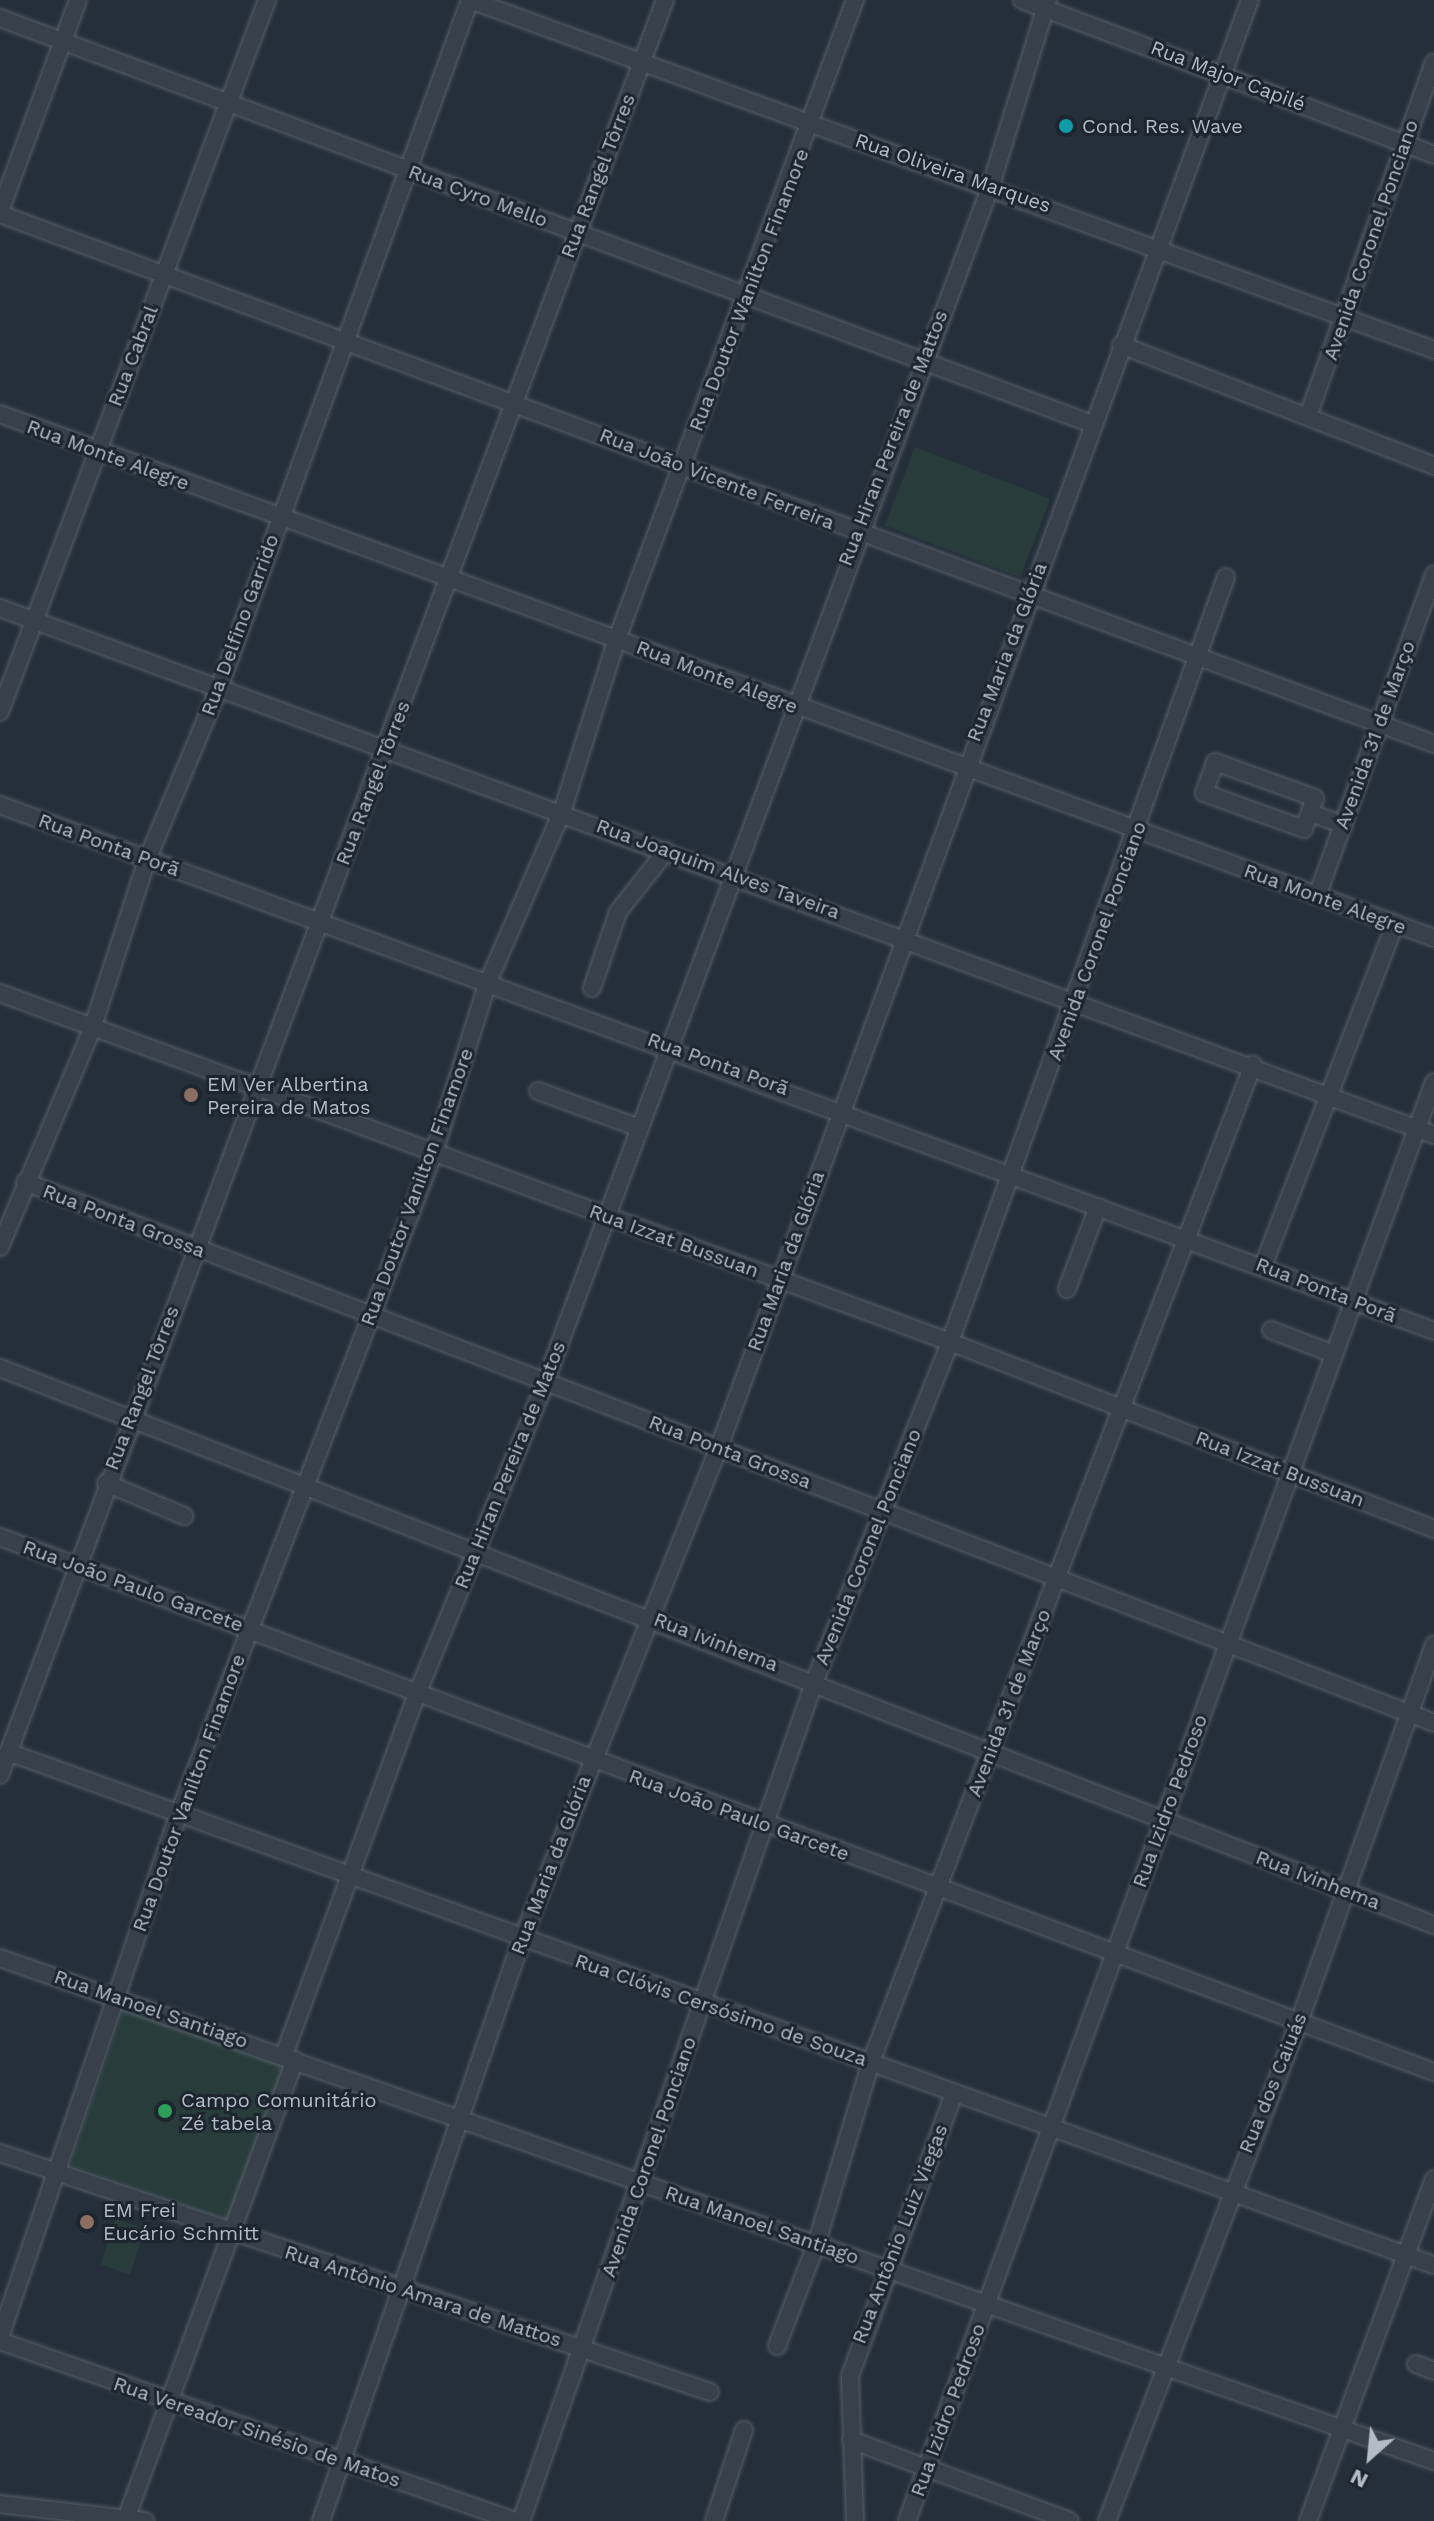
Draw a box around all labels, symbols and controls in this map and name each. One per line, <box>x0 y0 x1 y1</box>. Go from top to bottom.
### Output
street label: Rua Major Capilé <box>1147 35 1309 117</box>
street label: Rua Rangel Tôrres <box>555 90 641 262</box>
place label: Cond. Res. Wave <box>1082 114 1243 138</box>
street label: Avenida Coronel Ponciano <box>1318 116 1424 364</box>
marker: Cond. Res. Wave <box>1057 117 1075 135</box>
street label: Rua Oliveira Marques <box>852 128 1054 218</box>
street label: Rua Doutor Wanilton Finamore <box>684 145 814 435</box>
street label: Rua Cyro Mello <box>405 160 551 232</box>
street label: Rua Cabral <box>103 302 163 410</box>
street label: Rua Hiran Pereira de Mattos <box>833 306 953 570</box>
street label: Rua Monte Alegre <box>23 414 193 496</box>
street label: Rua João Vicente Ferreira <box>595 423 839 535</box>
street label: Rua Delfino Garrido <box>196 531 284 719</box>
street label: Rua Maria da Glória <box>961 558 1053 746</box>
street label: Rua Monte Alegre <box>632 635 802 719</box>
street label: Avenida 31 de Março <box>1330 637 1420 833</box>
street label: Rua Rangel Tôrres <box>330 697 416 869</box>
street label: Rua Ponta Porã <box>35 808 183 882</box>
street label: Rua Joaquim Alves Taveira <box>592 813 844 925</box>
street label: Avenida Coronel Ponciano <box>1042 818 1152 1064</box>
street label: Rua Monte Alegre <box>1240 858 1410 940</box>
street label: Rua Ponta Porã <box>644 1027 792 1101</box>
street label: Rua Doutor Vanilton Finamore <box>355 1044 479 1330</box>
place label: EM Ver Albertina Pereira de Matos <box>207 1072 371 1119</box>
marker: EM Ver Albertina Pereira de Matos <box>182 1086 200 1104</box>
street label: Rua Maria da Glória <box>742 1167 830 1355</box>
street label: Rua Ponta Grossa <box>39 1179 209 1263</box>
street label: Rua Izzat Bussuan <box>586 1199 762 1283</box>
street label: Rua Ponta Porã <box>1252 1252 1400 1328</box>
street label: Rua Rangel Tôrres <box>99 1302 185 1474</box>
street label: Rua Hiran Pereira de Matos <box>449 1337 571 1593</box>
street label: Rua Ponta Grossa <box>645 1410 815 1494</box>
street label: Avenida Coronel Ponciano <box>809 1425 927 1669</box>
street label: Rua Izzat Bussuan <box>1192 1426 1368 1512</box>
street label: Rua João Paulo Garcete <box>19 1535 247 1637</box>
street label: Avenida 31 de Março <box>962 1606 1056 1800</box>
street label: Rua Ivinhema <box>650 1607 782 1677</box>
street label: Rua Doutor Vanilton Finamore <box>127 1650 251 1936</box>
street label: Rua Izidro Pedroso <box>1127 1711 1213 1891</box>
street label: Rua João Paulo Garcete <box>625 1764 853 1866</box>
street label: Rua Maria da Glória <box>505 1771 597 1959</box>
street label: Rua Ivinhema <box>1252 1845 1384 1915</box>
street label: Rua Clóvis Cersósimo de Souza <box>572 1949 870 2071</box>
street label: Rua Manoel Santiago <box>50 1964 252 2054</box>
street label: Rua dos Caiuás <box>1234 2009 1312 2157</box>
street label: Avenida Coronel Ponciano <box>596 2033 702 2281</box>
place label: Campo Comunitário Zé tabela <box>181 2088 376 2135</box>
marker: Campo Comunitário Zé tabela <box>156 2102 174 2120</box>
street label: Rua Antônio Luiz Viegas <box>847 2120 953 2348</box>
street label: Rua Manoel Santiago <box>661 2180 863 2270</box>
place label: EM Frei Eucário Schmitt <box>103 2198 259 2245</box>
marker: EM Frei Eucário Schmitt <box>78 2213 96 2231</box>
street label: Rua Antônio Amara de Mattos <box>280 2239 566 2353</box>
street label: Rua Izidro Pedroso <box>905 2320 991 2500</box>
street label: Rua Vereador Sinésio de Matos <box>110 2371 404 2493</box>
north arrow <box>1330 2417 1410 2497</box>
text: N <box>1346 2464 1372 2494</box>

